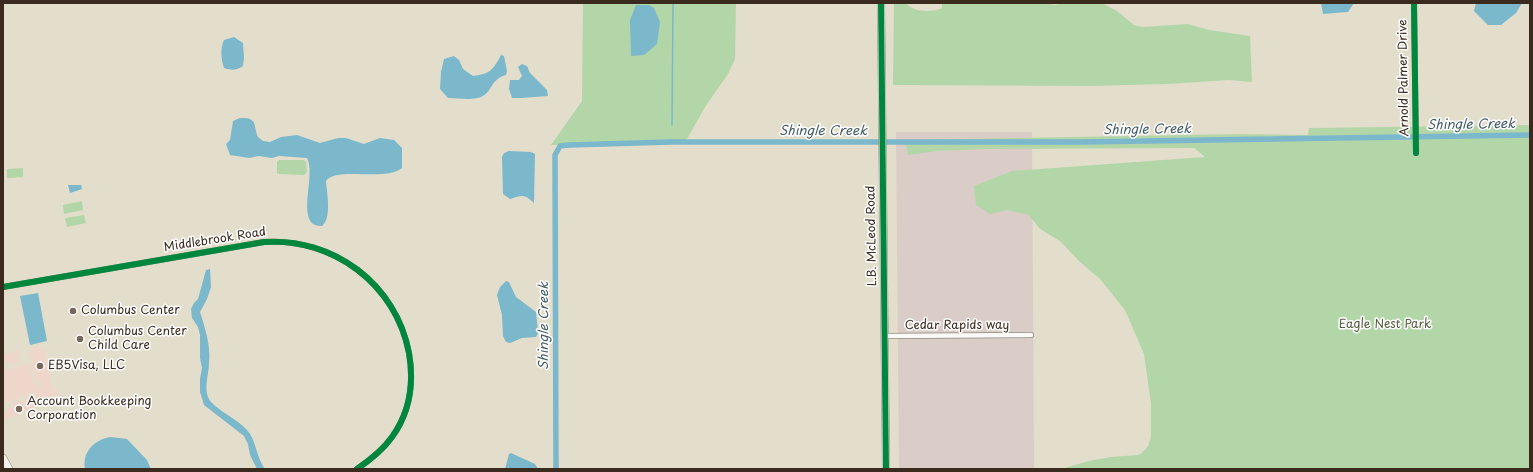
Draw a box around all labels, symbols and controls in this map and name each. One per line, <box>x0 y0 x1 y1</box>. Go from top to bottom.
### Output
street label: Arnold Palmer Drive <box>1396 19 1412 137</box>
water label: Shingle Creek <box>1427 116 1515 134</box>
water label: Shingle Creek <box>1103 121 1191 139</box>
water label: Shingle Creek <box>779 123 867 139</box>
street label: L.B. McLeod Road <box>864 186 880 286</box>
street label: Middlebrook Road <box>163 225 267 255</box>
water label: Shingle Creek <box>536 282 552 370</box>
place label: Columbus Center <box>81 304 180 318</box>
marker: Columbus Center <box>68 306 78 316</box>
park label: Eagle Nest Park <box>1339 318 1431 332</box>
street label: Cedar Rapids way <box>905 319 1009 333</box>
place label: Columbus Center Child Care <box>88 325 187 353</box>
marker: Columbus Center Child Care <box>75 334 85 344</box>
place label: EB5Visa, LLC <box>48 359 125 373</box>
marker: EB5Visa, LLC <box>35 361 45 371</box>
place label: Account Bookkeeping Corporation <box>27 395 151 423</box>
marker: Account Bookkeeping Corporation <box>14 404 24 414</box>

